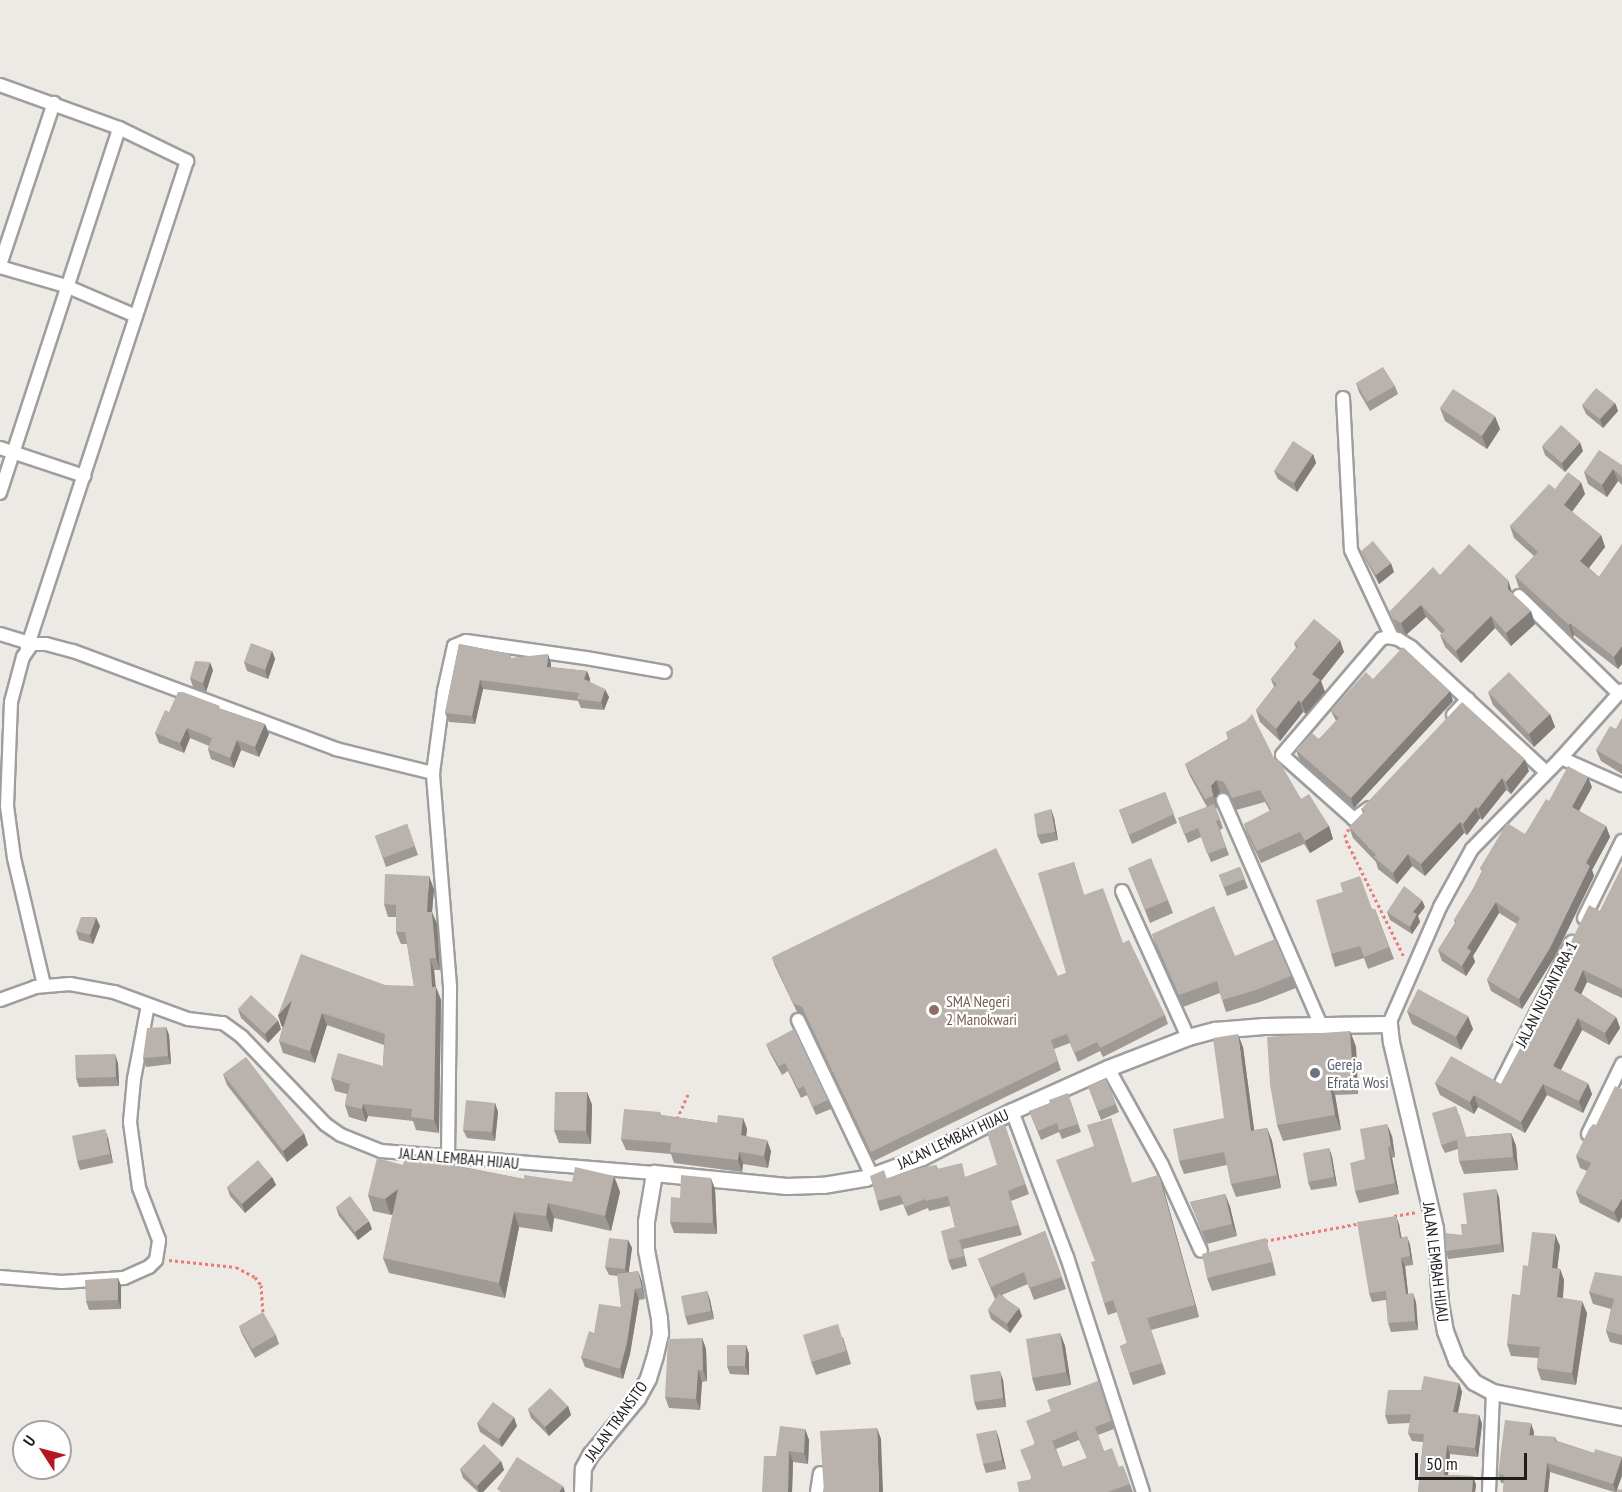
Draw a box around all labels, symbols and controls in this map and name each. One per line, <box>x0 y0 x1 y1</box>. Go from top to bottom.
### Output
street label: JALAN NUSANTARA 1 <box>1511 938 1581 1050</box>
place label: SMA Negeri 2 Manokwari <box>946 991 1017 1029</box>
marker: SMA Negeri 2 Manokwari <box>927 1003 941 1017</box>
place label: Gereja Efrata Wosi <box>1327 1054 1389 1092</box>
marker: Gereja Efrata Wosi <box>1308 1066 1322 1080</box>
street label: JALAN LEMBAH HIJAU <box>894 1105 1012 1173</box>
street label: JALAN LEMBAH HIJAU <box>398 1143 520 1173</box>
street label: JALAN LEMBAH HIJAU <box>1419 1201 1453 1323</box>
street label: JALAN TRANSITO <box>581 1377 651 1465</box>
north arrow <box>12 1420 72 1480</box>
text: U <box>19 1431 40 1450</box>
scale bar <box>1418 1441 1530 1479</box>
text: 50 m <box>1426 1452 1458 1475</box>

